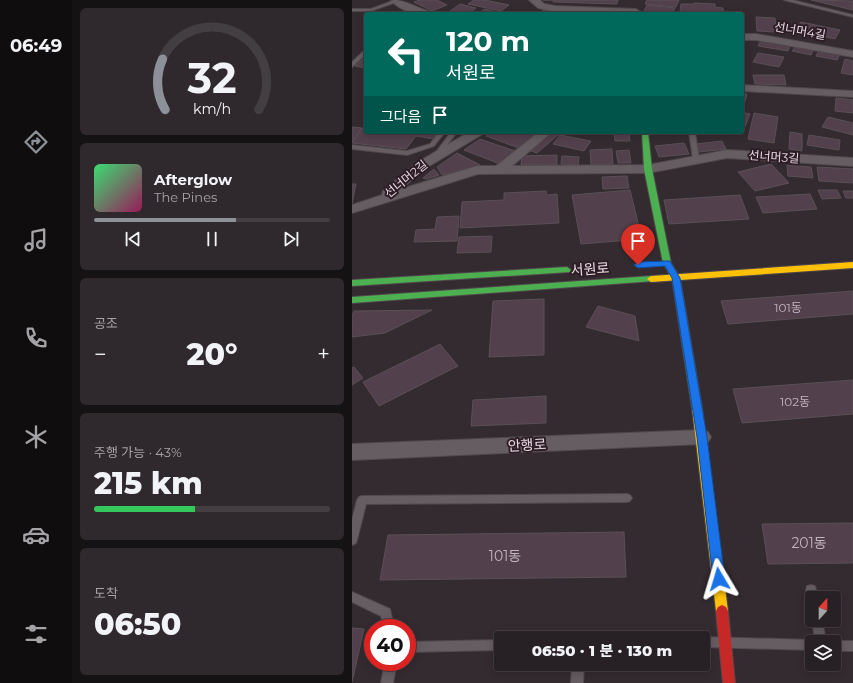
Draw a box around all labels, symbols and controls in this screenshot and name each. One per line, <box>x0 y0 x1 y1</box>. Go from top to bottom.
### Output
street label: 선너머4길 <box>773 19 827 42</box>
text: 120 m <box>446 24 530 58</box>
icon: left <box>380 28 432 80</box>
text: 06:49 <box>10 35 62 57</box>
text: 32 <box>187 52 236 102</box>
text: 서원로 <box>446 62 496 84</box>
text: km/h <box>193 99 231 117</box>
icon: arrive <box>429 104 451 126</box>
text: 그다음 <box>380 107 421 126</box>
icon: directions <box>22 128 50 156</box>
street label: 선너머3길 <box>748 147 800 166</box>
street label: 선너머2길 <box>381 157 430 200</box>
text: Afterglow <box>154 170 232 189</box>
text: The Pines <box>154 189 217 205</box>
pin <box>621 224 655 265</box>
icon: music <box>22 226 50 254</box>
icon: previous <box>122 228 144 250</box>
icon: pause <box>201 228 223 250</box>
icon: next <box>280 228 302 250</box>
icon: arrive <box>627 230 649 252</box>
street label: 서원로 <box>570 259 610 279</box>
house number: 101동 <box>774 300 802 315</box>
text: 공조 <box>94 315 118 331</box>
icon: phone <box>22 324 50 352</box>
text: 20° <box>186 336 238 373</box>
text: − <box>94 341 107 368</box>
text: + <box>317 341 330 368</box>
house number: 102동 <box>780 394 810 409</box>
icon: climate <box>22 423 50 451</box>
street label: 안행로 <box>507 435 547 455</box>
text: 주행 가능 · 43% <box>94 444 182 460</box>
text: 215 km <box>94 465 203 502</box>
icon: car <box>22 521 50 549</box>
house number: 201동 <box>791 534 827 552</box>
house number: 101동 <box>489 547 521 565</box>
position arrow <box>698 558 740 600</box>
text: 도착 <box>94 585 118 601</box>
north arrow <box>805 591 841 627</box>
map controls <box>805 591 841 671</box>
text: 06:50 <box>94 606 181 643</box>
speed limit sign: 40 <box>364 619 416 671</box>
icon: filters <box>22 620 50 648</box>
button: layers <box>805 635 841 671</box>
text: 06:50 · 1 분 · 130 m <box>532 641 672 660</box>

